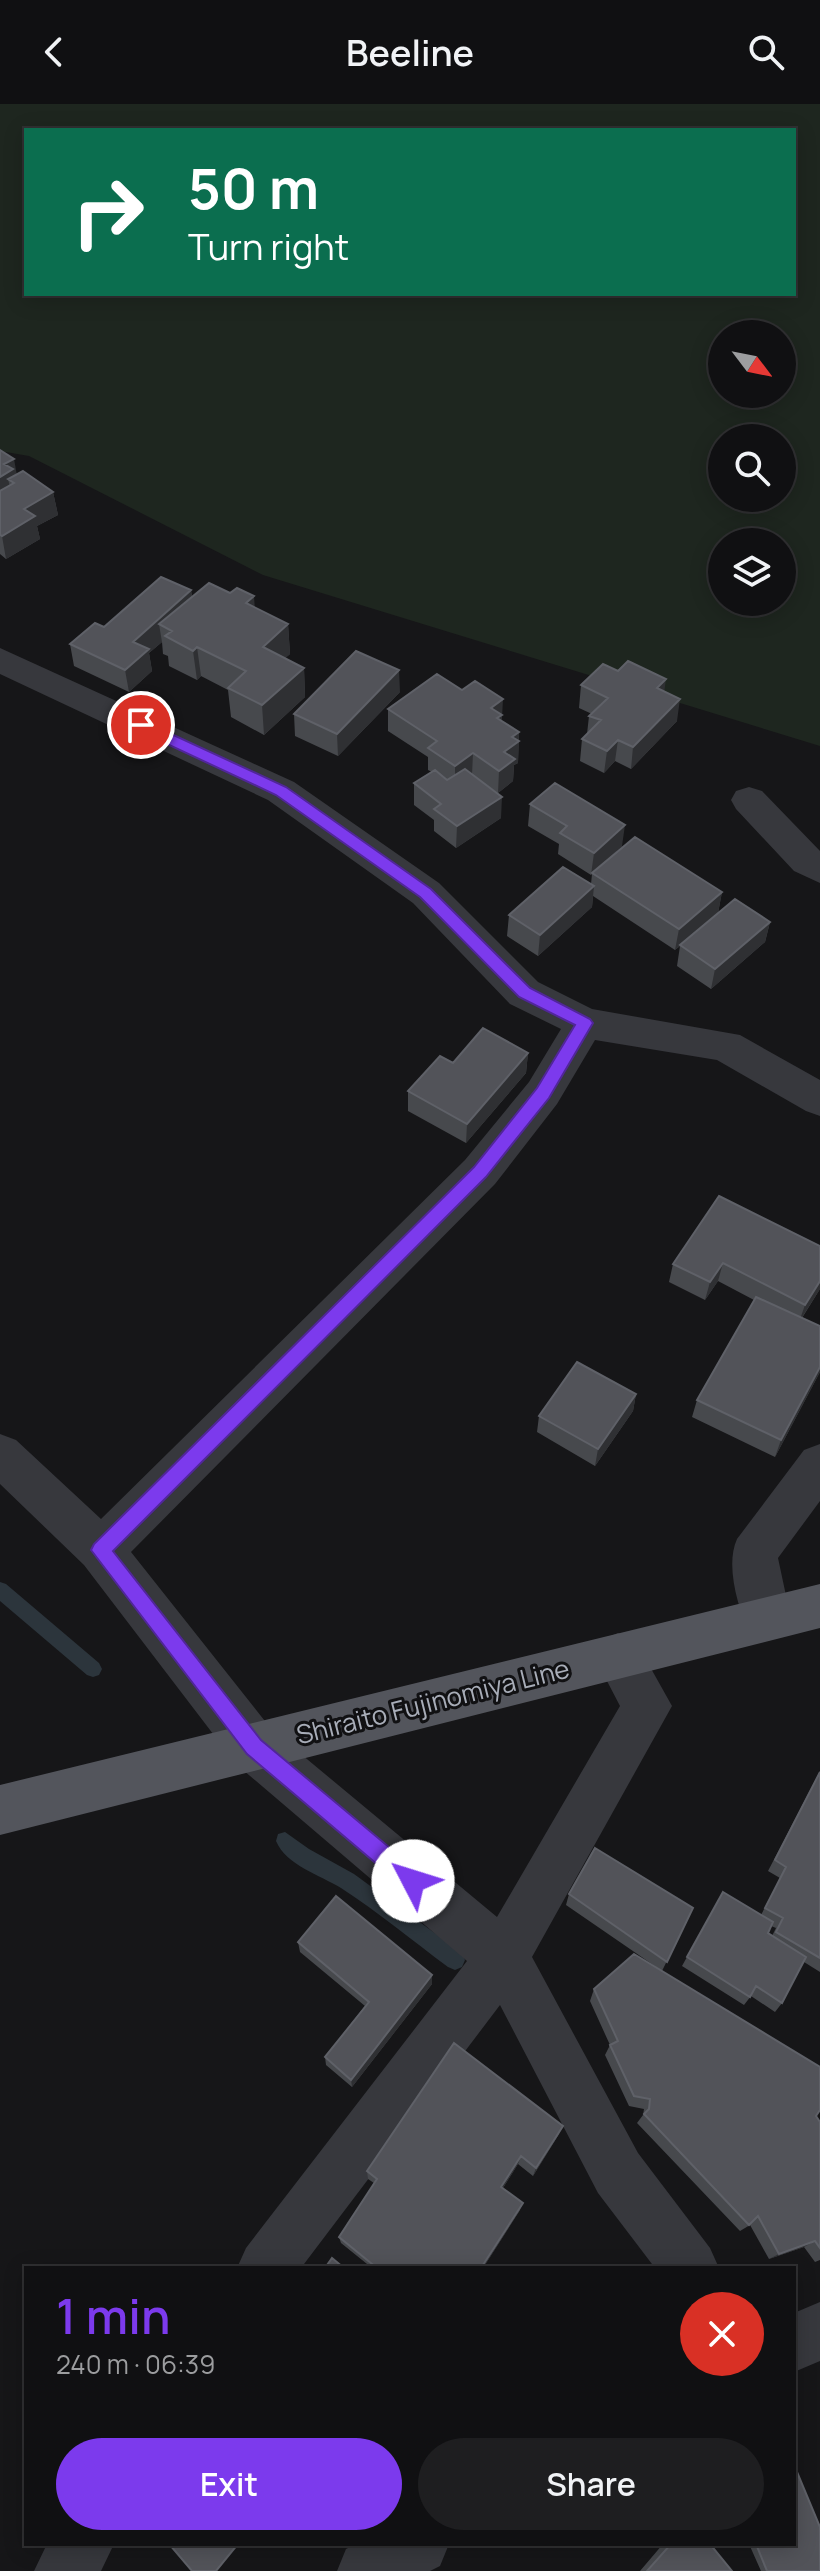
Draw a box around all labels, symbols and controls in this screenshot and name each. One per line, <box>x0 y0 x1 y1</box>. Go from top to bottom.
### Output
text: Beeline <box>346 28 474 77</box>
icon: back <box>32 30 76 74</box>
icon: search <box>744 30 788 74</box>
text: 50 m <box>188 149 319 226</box>
icon: right <box>56 160 160 264</box>
text: Turn right <box>188 222 349 271</box>
north arrow <box>708 320 796 408</box>
map controls <box>708 320 796 616</box>
button: search <box>708 424 796 512</box>
button: layers <box>708 528 796 616</box>
pin <box>107 691 175 759</box>
icon: arrive <box>119 703 163 747</box>
street label: Shiraito Fujinomiya Line <box>293 1650 573 1752</box>
position arrow <box>371 1839 455 1923</box>
text: 1 min <box>56 2283 170 2348</box>
button: close <box>680 2292 764 2376</box>
text: 240 m · 06:39 <box>56 2346 215 2382</box>
button: Exit <box>56 2438 402 2530</box>
button: Share <box>418 2438 764 2530</box>

